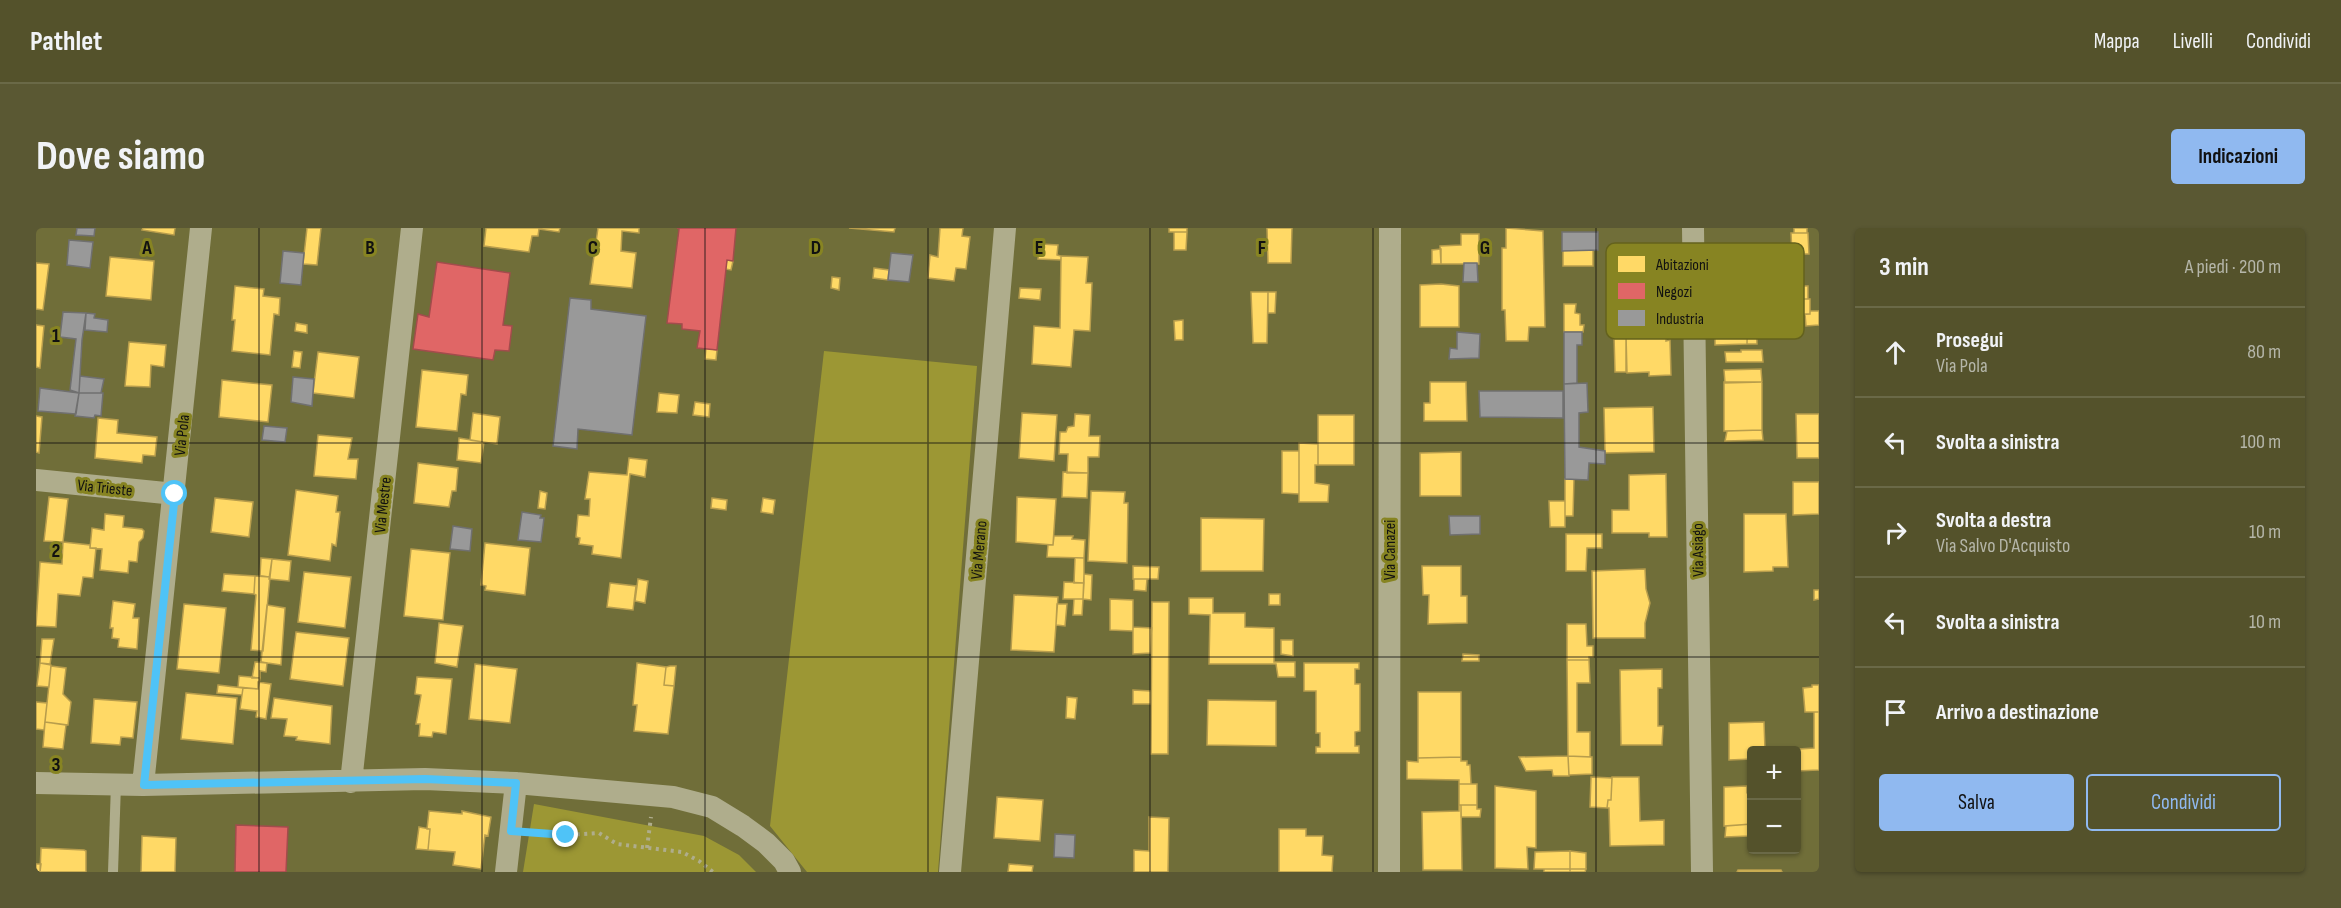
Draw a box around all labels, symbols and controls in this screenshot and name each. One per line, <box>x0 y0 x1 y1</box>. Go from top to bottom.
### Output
text: Pathlet <box>30 25 102 58</box>
text: Mappa <box>2094 29 2140 54</box>
text: Livelli <box>2173 29 2213 54</box>
text: Condividi <box>2246 29 2311 54</box>
button: Indicazioni <box>2171 129 2305 184</box>
text: Dove siamo <box>36 131 205 182</box>
text: A <box>141 236 152 260</box>
text: B <box>365 236 375 260</box>
text: C <box>588 236 598 260</box>
text: D <box>811 236 821 260</box>
text: E <box>1035 236 1043 260</box>
text: F <box>1258 236 1266 260</box>
text: G <box>1480 236 1490 260</box>
legend <box>1606 243 1804 339</box>
text: 3 min <box>1879 252 1929 283</box>
text: A piedi · 200 m <box>2185 255 2281 279</box>
text: Abitazioni <box>1655 256 1709 275</box>
text: Negozi <box>1656 283 1692 302</box>
text: Industria <box>1656 310 1704 329</box>
text: 1 <box>52 324 60 348</box>
text: Prosegui <box>1936 327 2003 354</box>
icon: ahead <box>1879 336 1912 369</box>
text: 80 m <box>2247 340 2281 364</box>
text: Via Pola <box>1936 354 1988 378</box>
street label: Via Pola <box>171 414 194 457</box>
icon: left <box>1879 426 1912 459</box>
text: Svolta a sinistra <box>1936 429 2059 456</box>
text: 100 m <box>2240 430 2281 454</box>
street label: Via Trieste <box>76 476 133 501</box>
street label: Via Mestre <box>371 476 396 534</box>
route start <box>161 480 187 506</box>
text: Svolta a destra <box>1936 507 2051 534</box>
icon: right <box>1879 516 1912 549</box>
street label: Via Merano <box>967 520 992 580</box>
street label: Via Canazei <box>1381 520 1400 580</box>
text: 10 m <box>2249 520 2281 544</box>
street label: Via Asiago <box>1689 523 1708 577</box>
text: Via Salvo D'Acquisto <box>1936 534 2070 558</box>
text: 2 <box>52 539 60 563</box>
icon: left <box>1879 606 1912 639</box>
text: Svolta a sinistra <box>1936 609 2059 636</box>
text: 10 m <box>2249 610 2281 634</box>
icon: arrive <box>1879 696 1912 729</box>
text: Arrivo a destinazione <box>1936 699 2099 726</box>
map controls <box>1747 746 1801 854</box>
button: + <box>1747 746 1801 800</box>
text: 3 <box>52 753 61 777</box>
button: Salva <box>1879 774 2074 831</box>
button: Condividi <box>2086 774 2281 831</box>
button: − <box>1747 800 1801 854</box>
route end <box>552 821 578 847</box>

